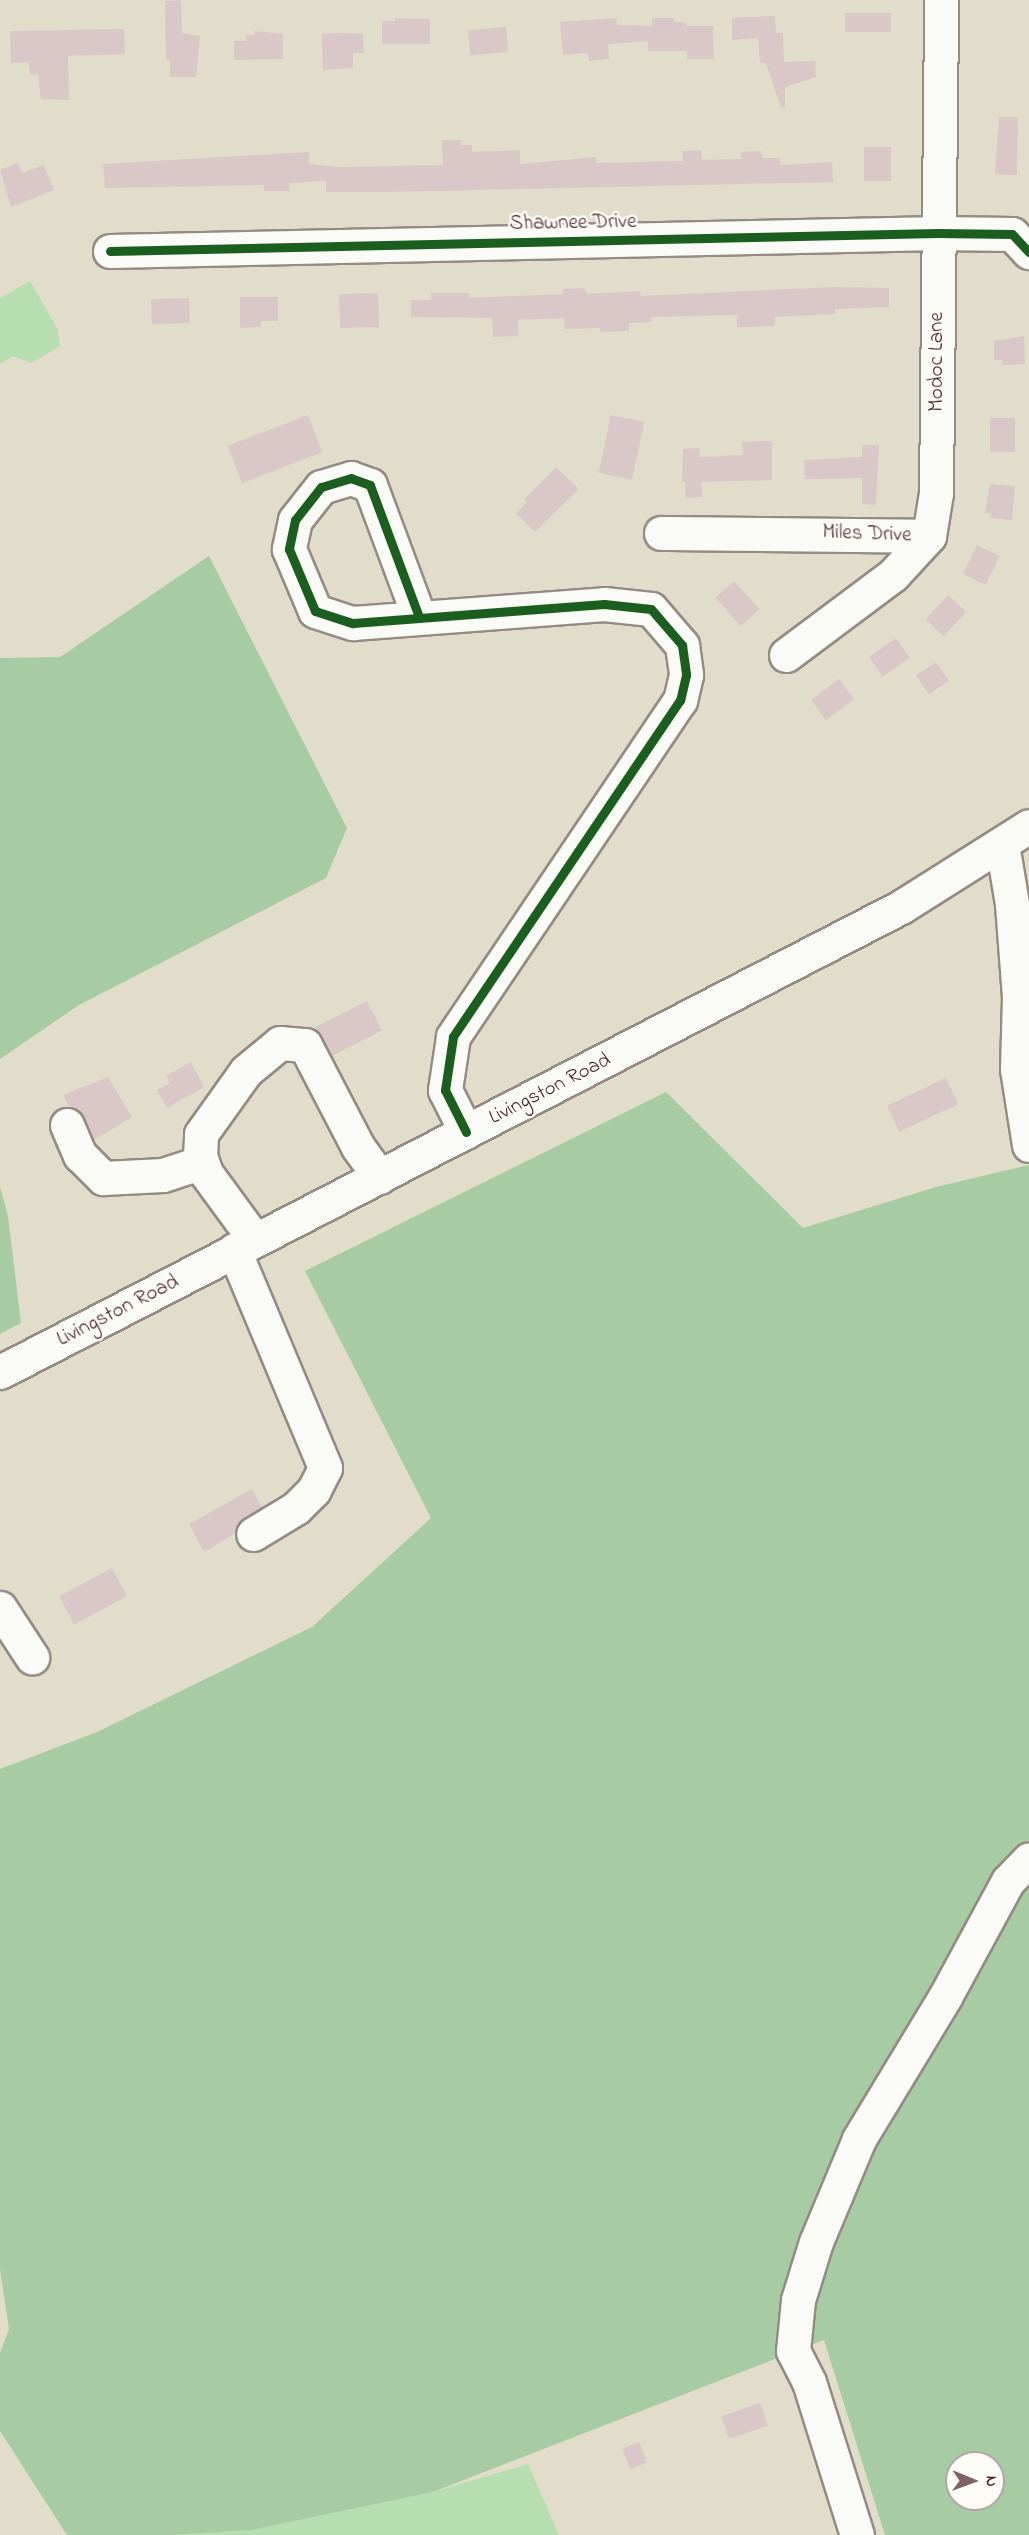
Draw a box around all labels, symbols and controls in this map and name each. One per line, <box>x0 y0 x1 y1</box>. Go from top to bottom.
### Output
street label: Shawnee Drive <box>509 209 637 237</box>
street label: Modoc Lane <box>924 312 950 412</box>
street label: Miles Drive <box>822 520 912 548</box>
street label: Livingston Road <box>485 1048 615 1130</box>
street label: Livingston Road <box>53 1270 183 1352</box>
north arrow <box>945 2451 1005 2511</box>
text: N <box>979 2476 1003 2487</box>

